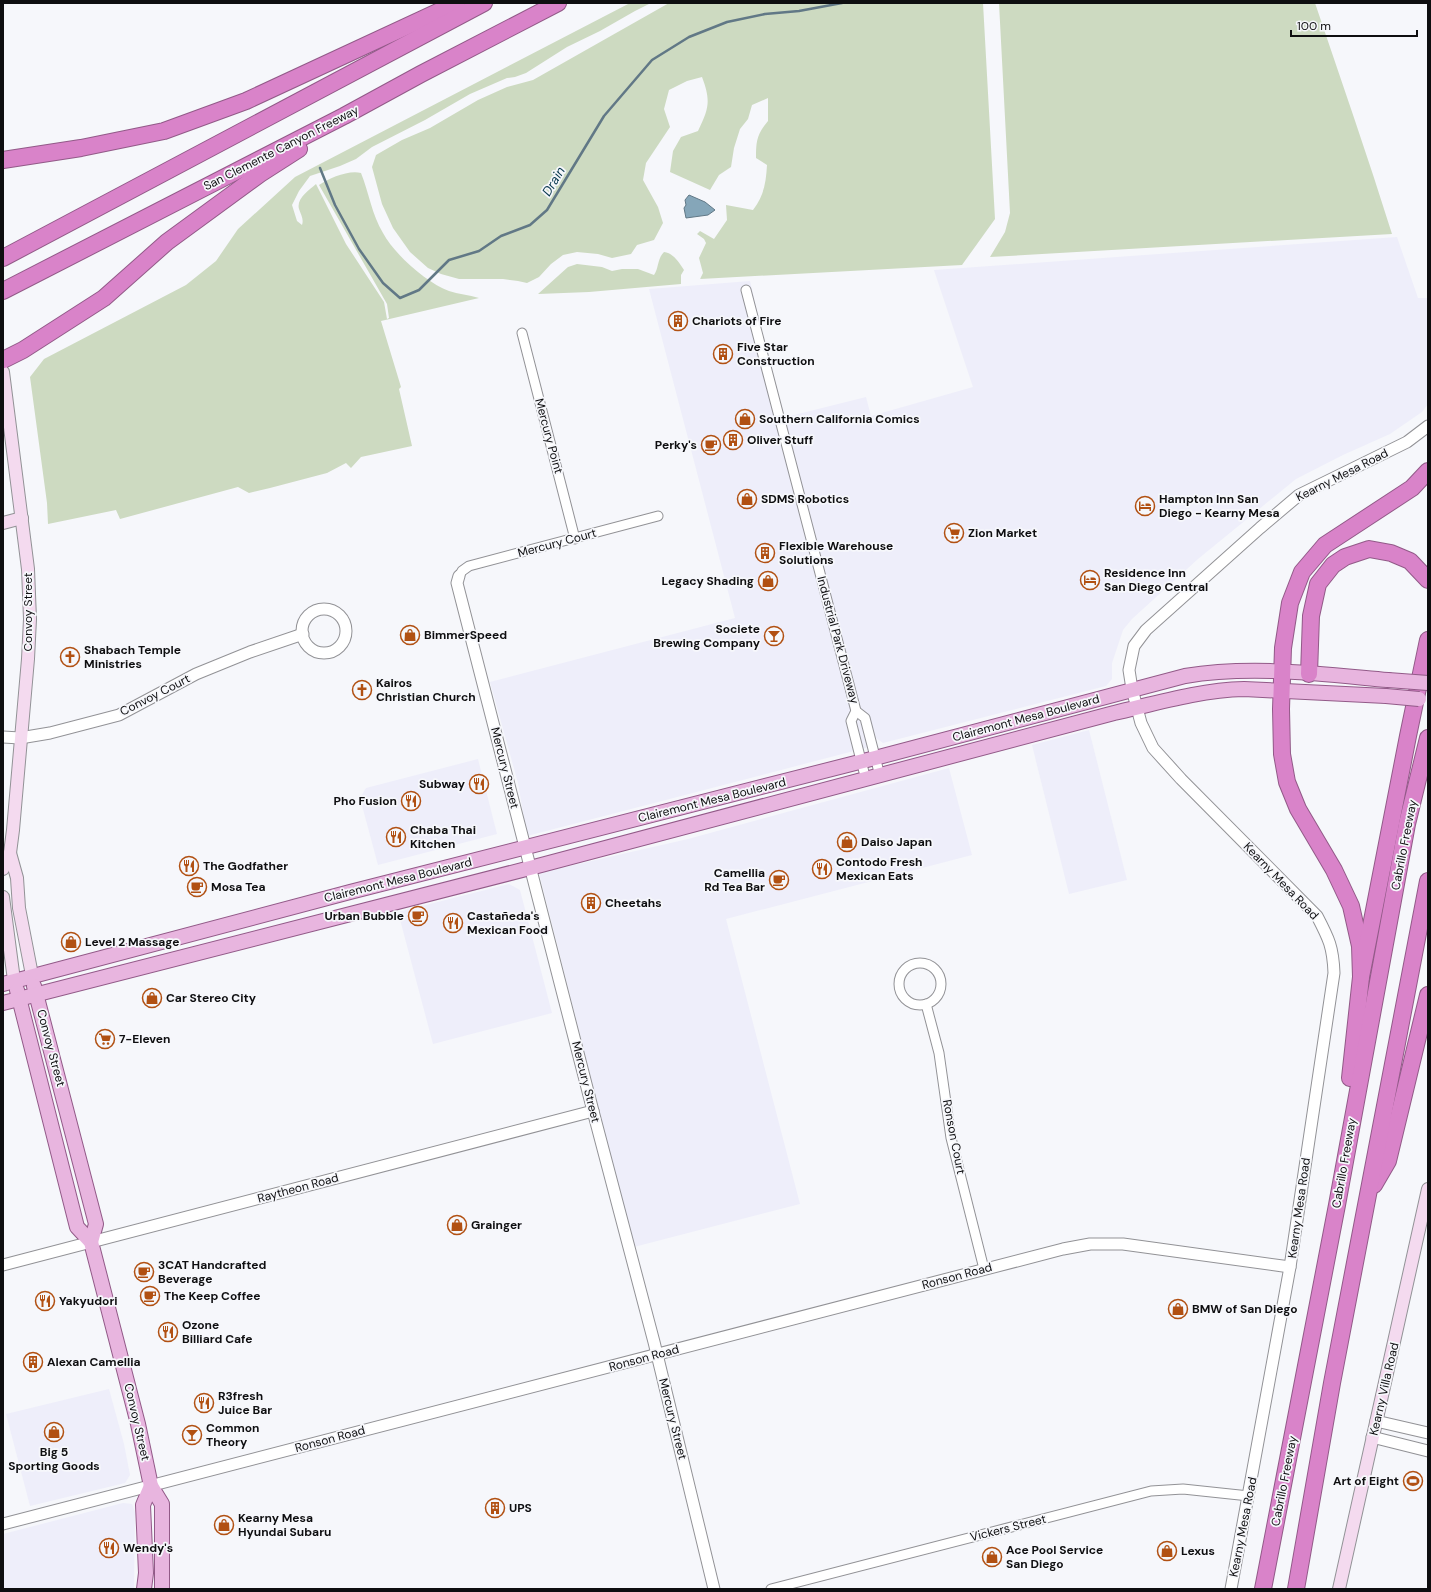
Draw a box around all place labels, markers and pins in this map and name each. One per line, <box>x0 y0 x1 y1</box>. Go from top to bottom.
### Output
building icon: Chariots of Fire <box>667 310 689 332</box>
place label: Chariots of Fire <box>692 313 782 329</box>
place label: Five Star Construction <box>737 339 815 369</box>
building icon: Five Star Construction <box>712 343 734 365</box>
shop icon: Southern California Comics <box>734 408 756 430</box>
place label: Southern California Comics <box>759 411 920 427</box>
building icon: Oliver Stuff <box>722 429 744 451</box>
place label: Oliver Stuff <box>747 432 813 448</box>
cafe icon: Perky's <box>700 434 722 456</box>
place label: Perky's <box>655 437 697 453</box>
shop icon: SDMS Robotics <box>736 488 758 510</box>
place label: SDMS Robotics <box>761 491 849 507</box>
place label: Hampton Inn San Diego - Kearny Mesa <box>1159 491 1280 521</box>
hotel icon: Hampton Inn San Diego - Kearny Mesa <box>1134 495 1156 517</box>
supermarket icon: Zion Market <box>943 522 965 544</box>
place label: Zion Market <box>968 525 1037 541</box>
place label: Flexible Warehouse Solutions <box>779 538 893 568</box>
building icon: Flexible Warehouse Solutions <box>754 542 776 564</box>
place label: Residence Inn San Diego Central <box>1104 565 1208 595</box>
hotel icon: Residence Inn San Diego Central <box>1079 569 1101 591</box>
shop icon: Legacy Shading <box>757 570 779 592</box>
place label: Legacy Shading <box>662 573 754 589</box>
place label: Societe Brewing Company <box>653 621 761 651</box>
shop icon: BimmerSpeed <box>399 624 421 646</box>
bar icon: Societe Brewing Company <box>763 625 785 647</box>
place label: BimmerSpeed <box>424 627 507 643</box>
place label: Shabach Temple Ministries <box>84 642 181 672</box>
church icon: Shabach Temple Ministries <box>59 646 81 668</box>
place label: Kairos Christian Church <box>376 675 476 705</box>
church icon: Kairos Christian Church <box>351 679 373 701</box>
restaurant icon: Subway <box>468 773 490 795</box>
place label: Subway <box>419 776 466 792</box>
restaurant icon: Pho Fusion <box>400 790 422 812</box>
place label: Pho Fusion <box>334 793 397 809</box>
place label: Chaba Thai Kitchen <box>410 822 476 852</box>
restaurant icon: Chaba Thai Kitchen <box>385 826 407 848</box>
shop icon: Daiso Japan <box>836 831 858 853</box>
place label: Daiso Japan <box>861 834 932 850</box>
place label: Contodo Fresh Mexican Eats <box>836 854 922 884</box>
restaurant icon: The Godfather <box>178 855 200 877</box>
place label: The Godfather <box>203 858 288 874</box>
restaurant icon: Contodo Fresh Mexican Eats <box>811 858 833 880</box>
place label: Camellia Rd Tea Bar <box>704 865 765 895</box>
cafe icon: Camellia Rd Tea Bar <box>768 869 790 891</box>
cafe icon: Mosa Tea <box>186 876 208 898</box>
place label: Mosa Tea <box>211 879 266 895</box>
building icon: Cheetahs <box>580 892 602 914</box>
place label: Cheetahs <box>605 895 662 911</box>
cafe icon: Urban Bubble <box>407 905 429 927</box>
place label: Urban Bubble <box>325 908 404 924</box>
place label: Castañeda's Mexican Food <box>467 908 548 938</box>
restaurant icon: Castañeda's Mexican Food <box>442 912 464 934</box>
shop icon: Level 2 Massage <box>60 931 82 953</box>
place label: Level 2 Massage <box>85 934 180 950</box>
shop icon: Car Stereo City <box>141 987 163 1009</box>
place label: Car Stereo City <box>166 990 257 1006</box>
supermarket icon: 7-Eleven <box>94 1028 116 1050</box>
place label: 7-Eleven <box>119 1031 171 1047</box>
shop icon: Grainger <box>446 1214 468 1236</box>
place label: Grainger <box>471 1217 522 1233</box>
place label: 3CAT Handcrafted Beverage <box>158 1257 266 1287</box>
cafe icon: 3CAT Handcrafted Beverage <box>133 1261 155 1283</box>
cafe icon: The Keep Coffee <box>139 1285 161 1307</box>
place label: The Keep Coffee <box>164 1288 260 1304</box>
restaurant icon: Yakyudori <box>34 1290 56 1312</box>
place label: Yakyudori <box>59 1293 118 1309</box>
shop icon: BMW of San Diego <box>1167 1298 1189 1320</box>
place label: BMW of San Diego <box>1192 1301 1298 1317</box>
place label: Ozone Billiard Cafe <box>182 1317 253 1347</box>
restaurant icon: Ozone Billiard Cafe <box>157 1321 179 1343</box>
building icon: Alexan Camellia <box>22 1351 44 1373</box>
place label: Alexan Camellia <box>47 1354 141 1370</box>
place label: R3fresh Juice Bar <box>218 1388 272 1418</box>
restaurant icon: R3fresh Juice Bar <box>193 1392 215 1414</box>
place label: Common Theory <box>206 1420 260 1450</box>
shop icon: Big 5 Sporting Goods <box>43 1421 65 1443</box>
bar icon: Common Theory <box>181 1424 203 1446</box>
place label: Big 5 Sporting Goods <box>8 1444 100 1474</box>
sports icon: Art of Eight <box>1402 1470 1424 1492</box>
place label: Art of Eight <box>1333 1473 1399 1489</box>
building icon: UPS <box>484 1497 506 1519</box>
place label: UPS <box>509 1500 532 1516</box>
place label: Kearny Mesa Hyundai Subaru <box>238 1510 331 1540</box>
shop icon: Kearny Mesa Hyundai Subaru <box>213 1514 235 1536</box>
restaurant icon: Wendy's <box>98 1537 120 1559</box>
place label: Wendy's <box>123 1540 173 1556</box>
shop icon: Lexus <box>1156 1540 1178 1562</box>
place label: Ace Pool Service San Diego <box>1006 1542 1103 1572</box>
place label: Lexus <box>1181 1543 1215 1559</box>
shop icon: Ace Pool Service San Diego <box>981 1546 1003 1568</box>

